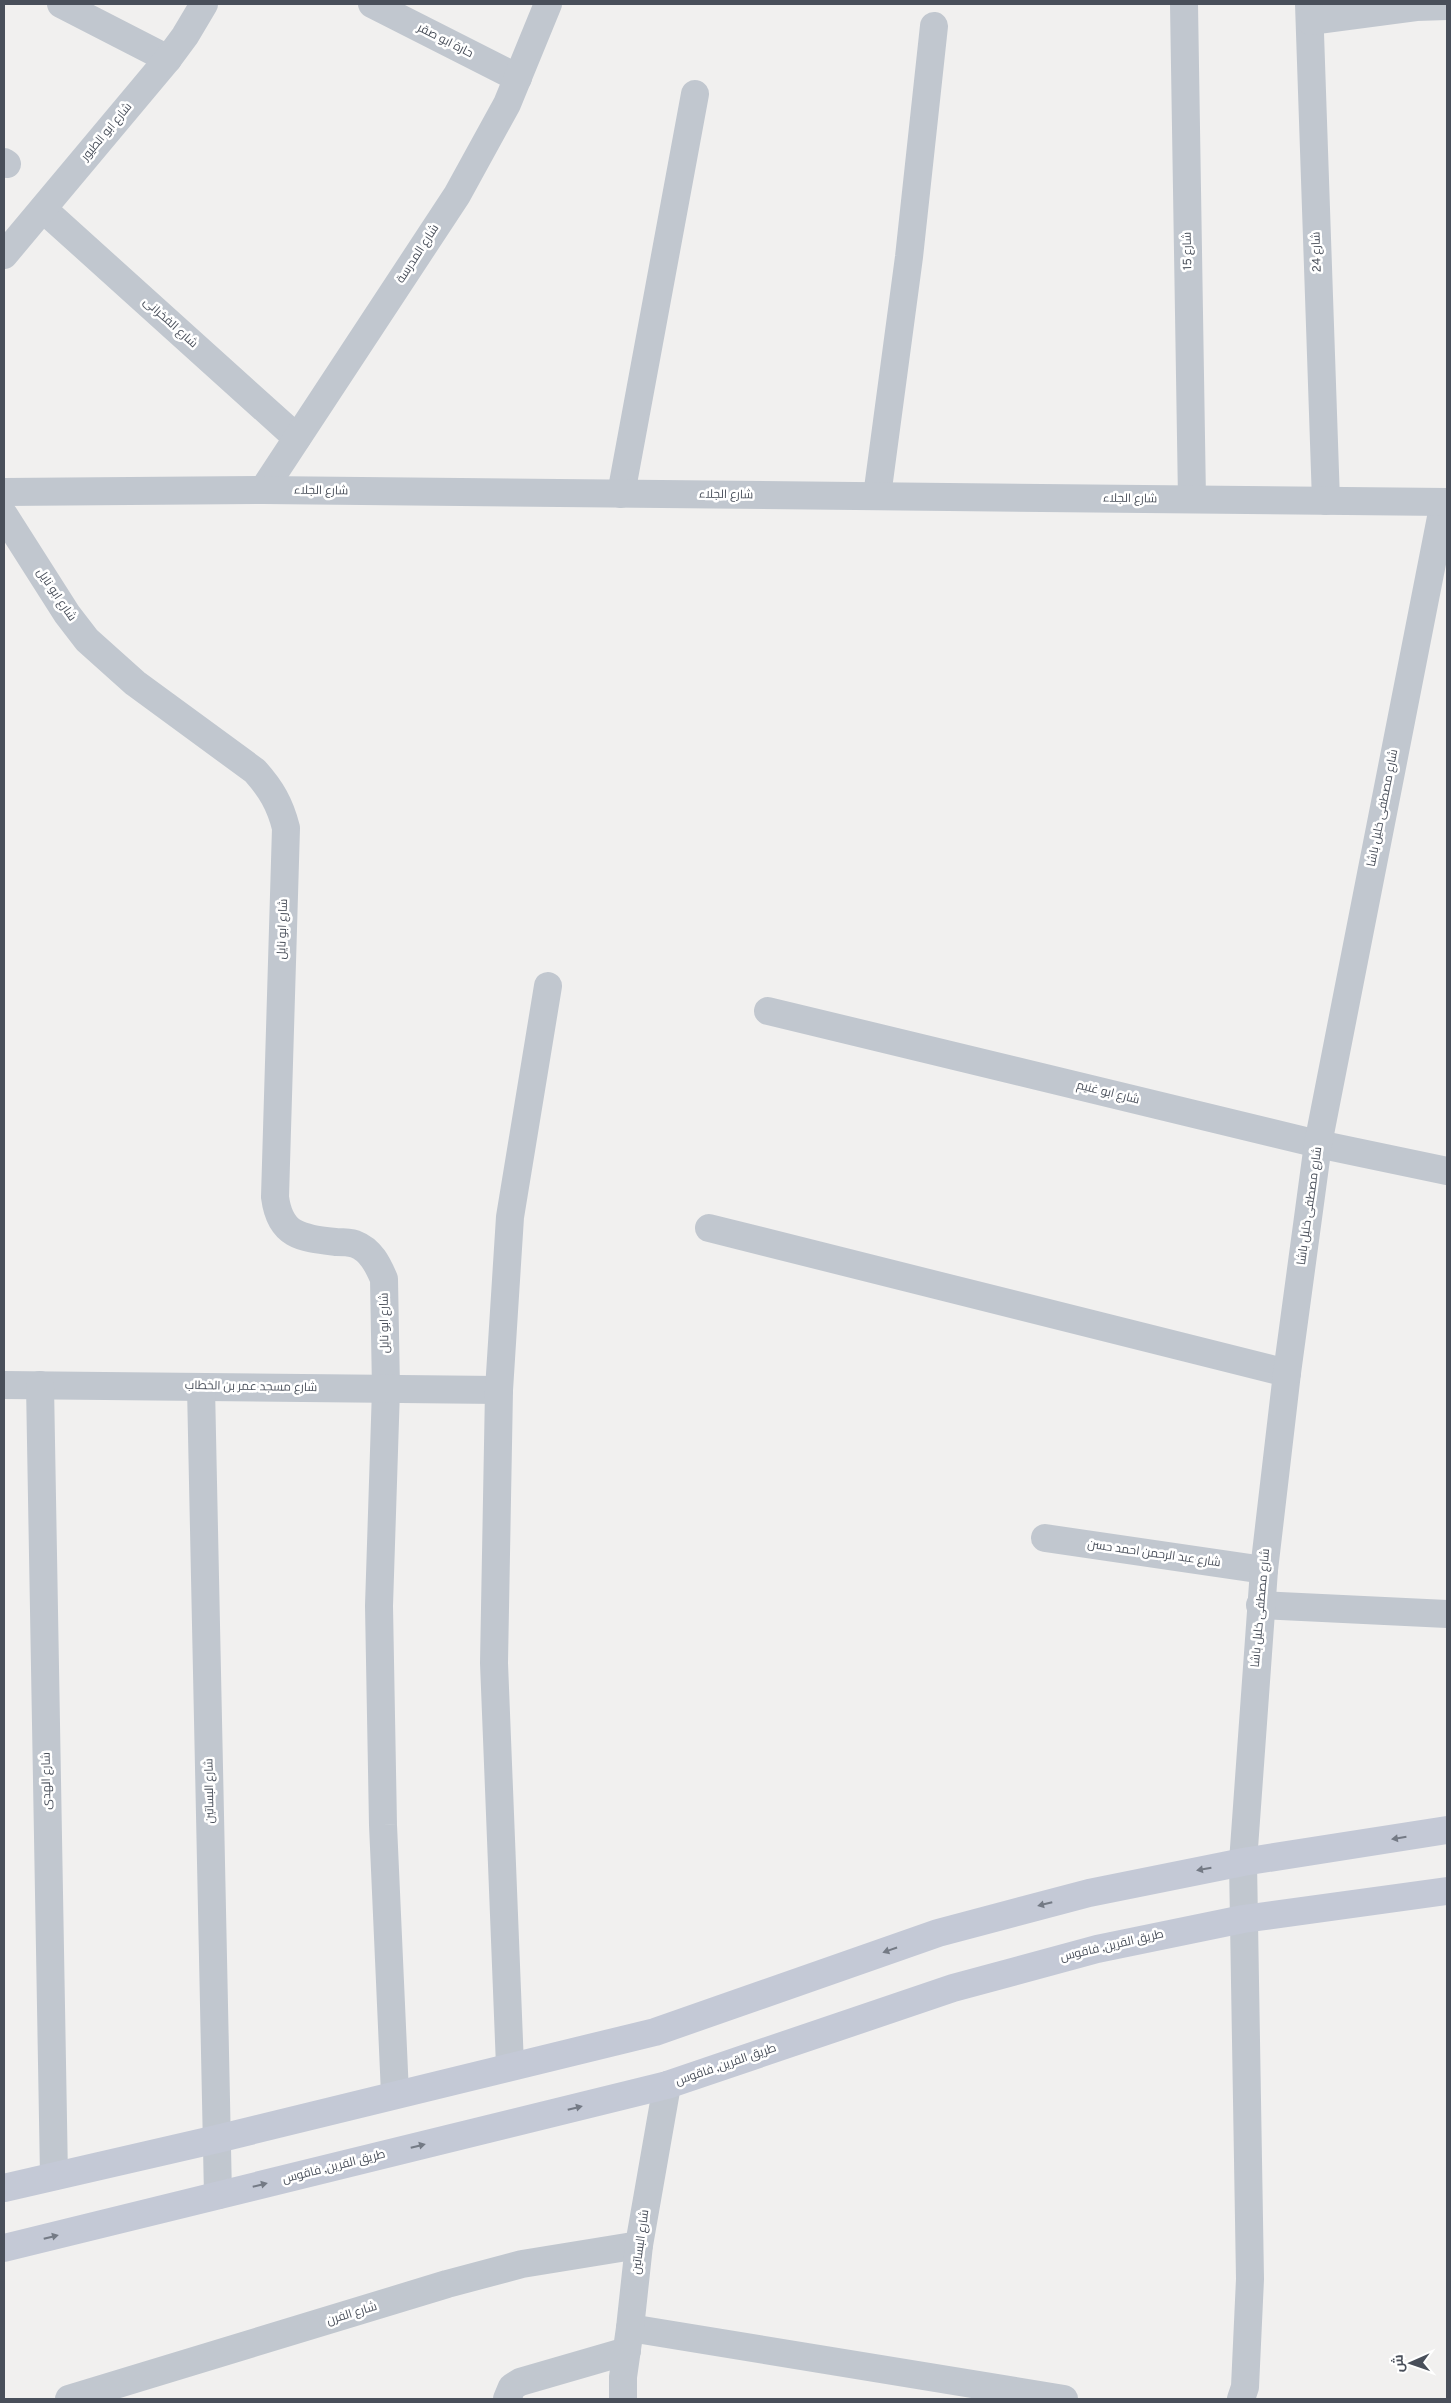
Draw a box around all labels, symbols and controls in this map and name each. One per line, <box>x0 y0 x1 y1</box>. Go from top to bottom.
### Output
street label: حارة ابو صقر <box>414 20 476 62</box>
street label: شارع ابو الطيور <box>77 99 136 165</box>
street label: شارع المدرسة <box>393 221 443 287</box>
street label: شارع 24 <box>1308 231 1326 273</box>
street label: شارع 15 <box>1180 232 1196 270</box>
street label: شارع الفخرانى <box>139 294 201 352</box>
street label: شارع الجلاء <box>294 483 348 499</box>
street label: شارع الجلاء <box>699 487 753 503</box>
street label: شارع الجلاء <box>1103 491 1157 507</box>
street label: شارع ابو نايل <box>32 565 80 625</box>
street label: شارع مصطفى خليل باشا <box>1364 748 1402 868</box>
street label: شارع ابو نايل <box>274 898 292 960</box>
street label: شارع ابو غنيم <box>1075 1077 1141 1109</box>
street label: شارع مصطفى خليل باشا <box>1294 1146 1326 1266</box>
street label: شارع ابو نايل <box>376 1292 394 1353</box>
street label: شارع مسجد عمر بن الخطاب <box>185 1378 317 1396</box>
street label: شارع عبد الرحمن احمد حسن <box>1086 1537 1222 1571</box>
street label: شارع مصطفى خليل باشا <box>1248 1548 1274 1668</box>
street label: شارع الهدى <box>38 1752 56 1810</box>
street label: شارع البساتين <box>201 1758 219 1824</box>
one-way arrow <box>1391 1834 1407 1842</box>
one-way arrow <box>1196 1865 1212 1873</box>
one-way arrow <box>1038 1900 1053 1908</box>
street label: طريق القرين, فاقوس <box>1059 1926 1165 1966</box>
one-way arrow <box>882 1947 897 1954</box>
street label: طريق القرين, فاقوس <box>673 2040 779 2090</box>
one-way arrow <box>568 2104 583 2112</box>
one-way arrow <box>410 2142 425 2150</box>
street label: طريق القرين, فاقوس <box>281 2146 387 2188</box>
one-way arrow <box>252 2180 267 2188</box>
street label: شارع البساتين <box>629 2209 653 2275</box>
one-way arrow <box>44 2232 59 2240</box>
street label: شارع الفرن <box>325 2299 379 2329</box>
north arrow <box>1386 2338 1436 2388</box>
text: ش <box>1390 2354 1408 2373</box>

